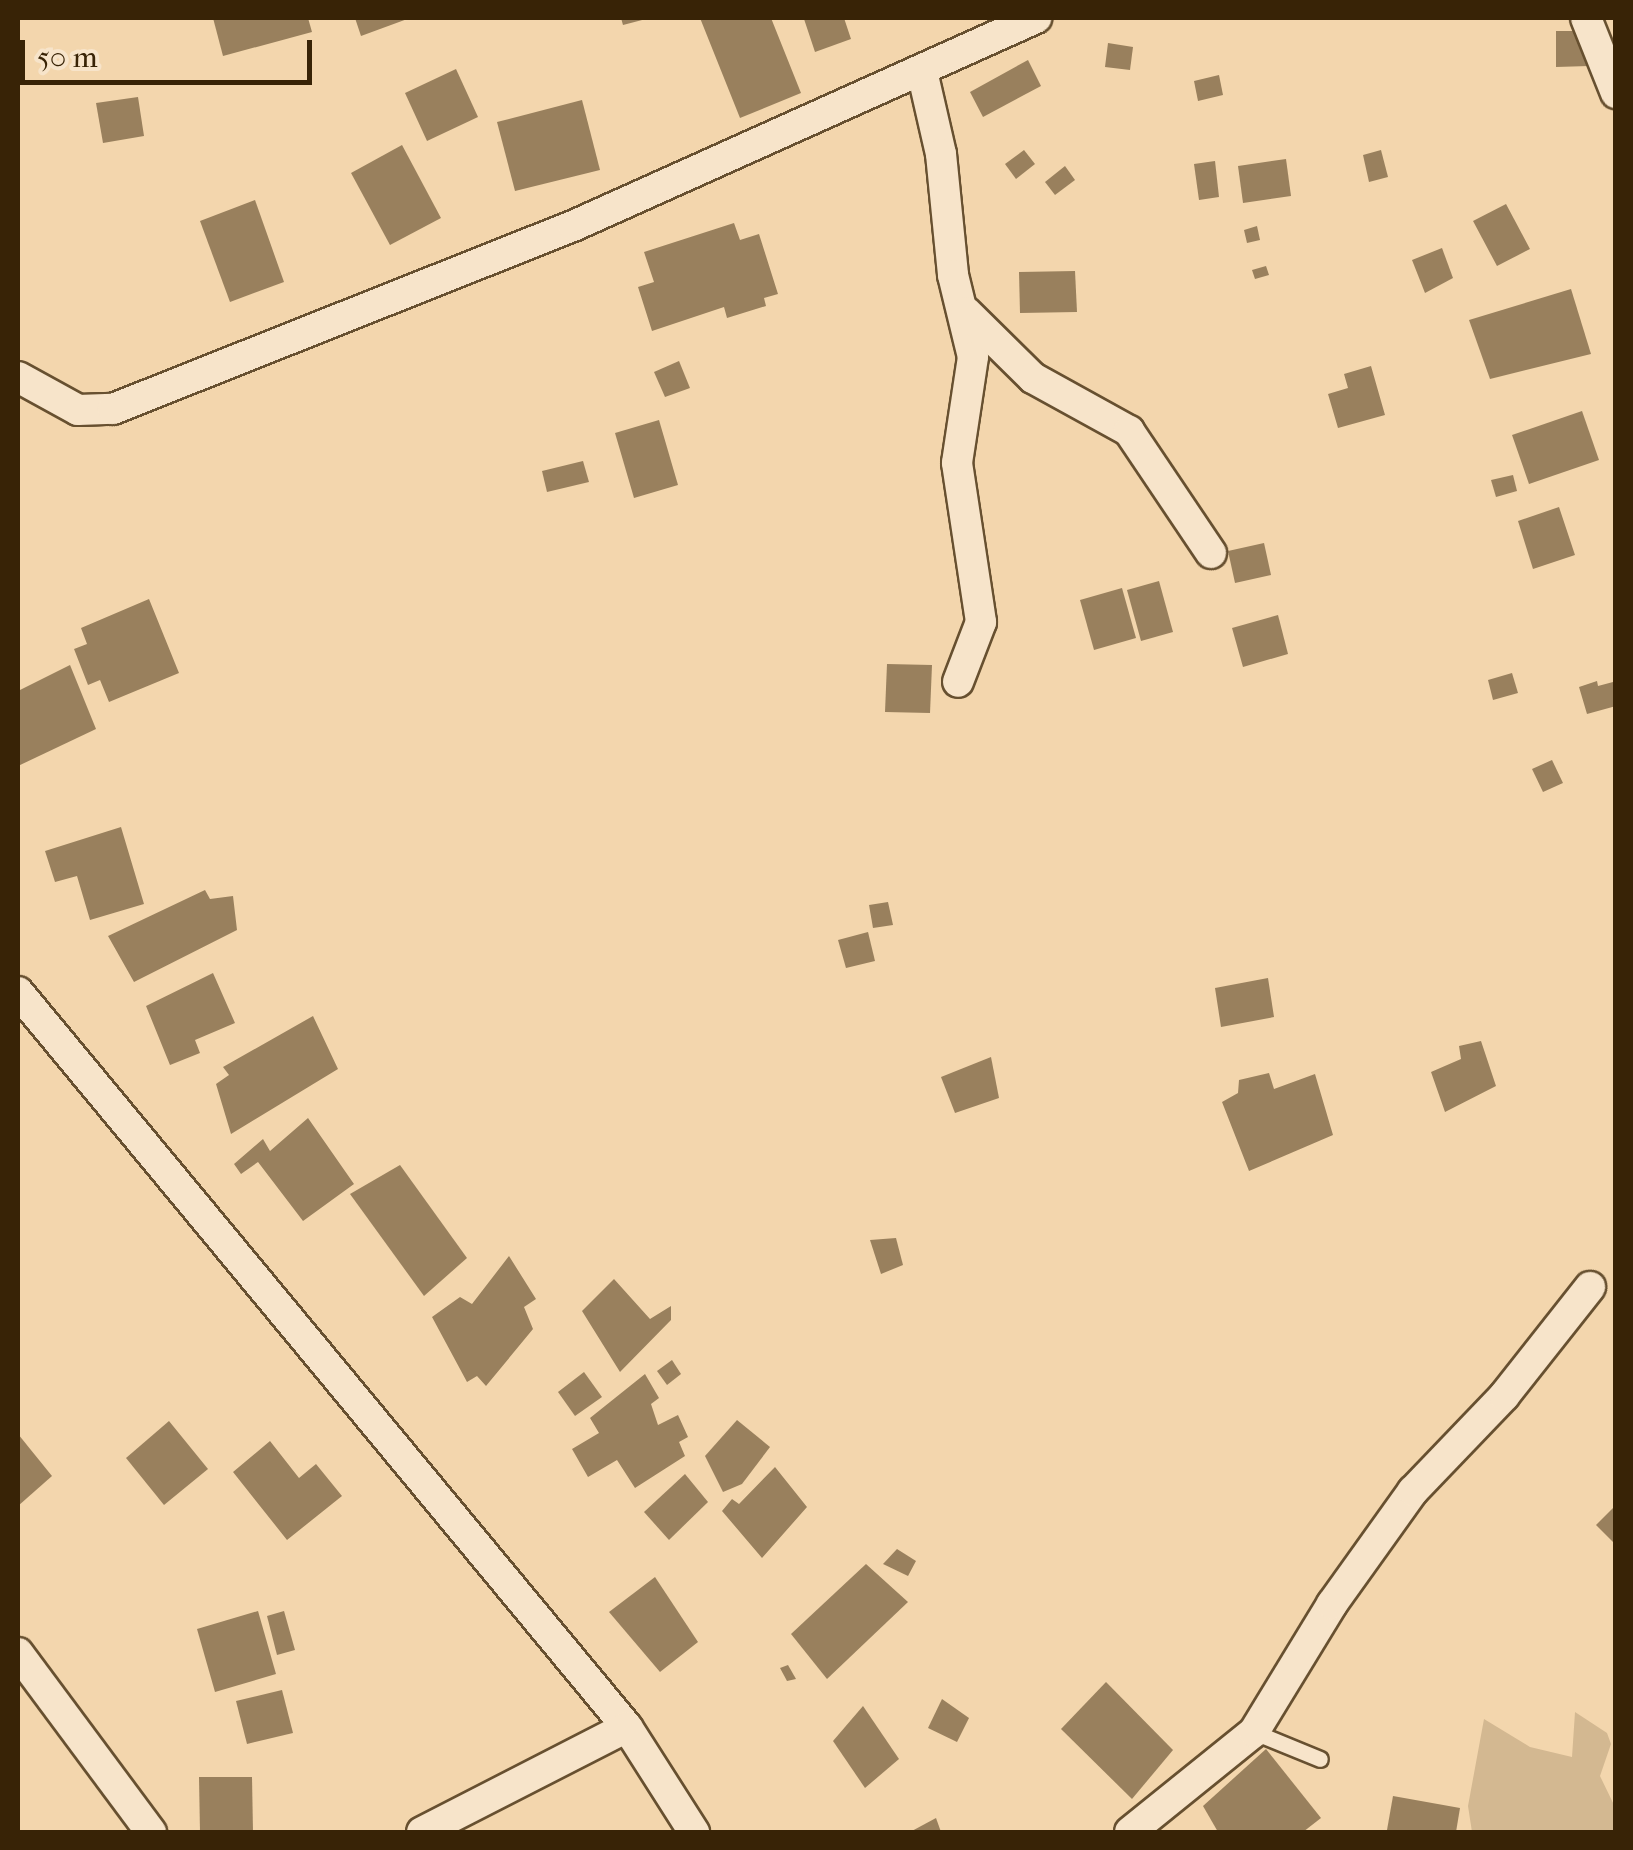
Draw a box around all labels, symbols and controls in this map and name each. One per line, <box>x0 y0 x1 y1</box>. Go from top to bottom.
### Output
scale bar <box>25 20 318 82</box>
text: 50 m <box>37 40 98 75</box>

